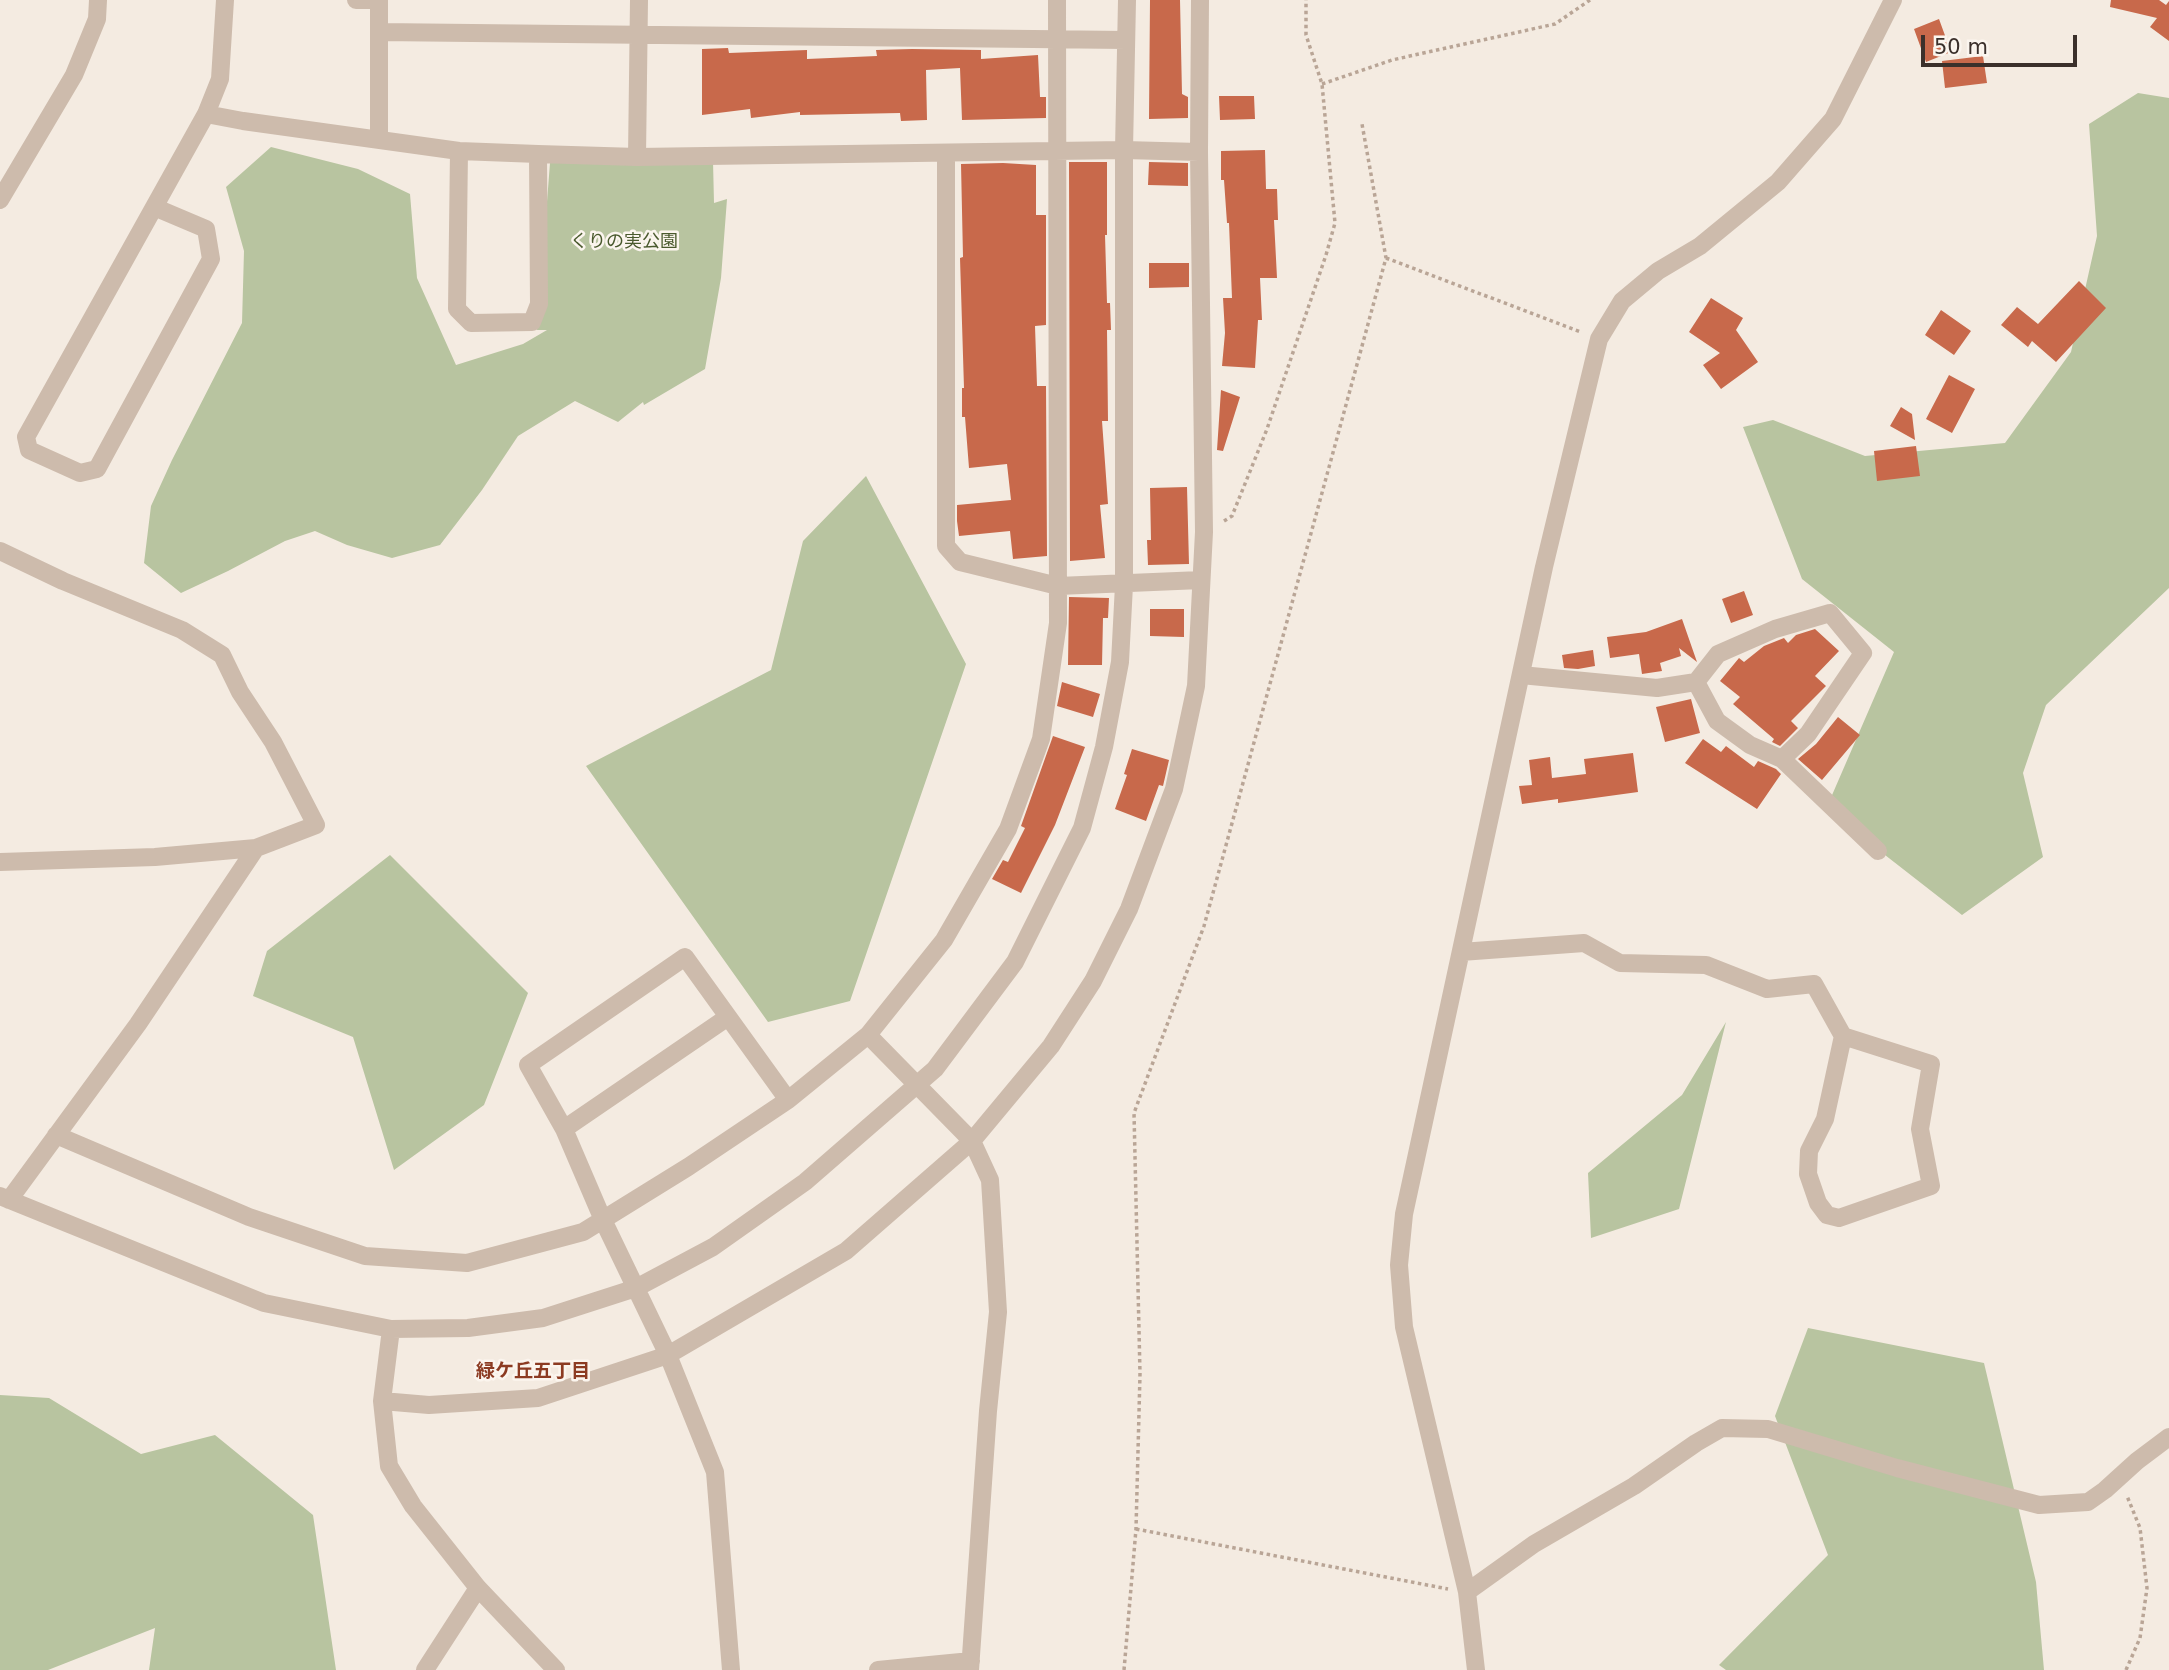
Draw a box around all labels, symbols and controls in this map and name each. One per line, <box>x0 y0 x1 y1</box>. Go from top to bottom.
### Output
scale bar <box>1924 21 2080 65</box>
text: 50 m <box>1934 35 1988 59</box>
park label: くりの実公園 <box>570 231 678 253</box>
district label: 緑ケ丘五丁目 <box>476 1361 590 1383</box>

